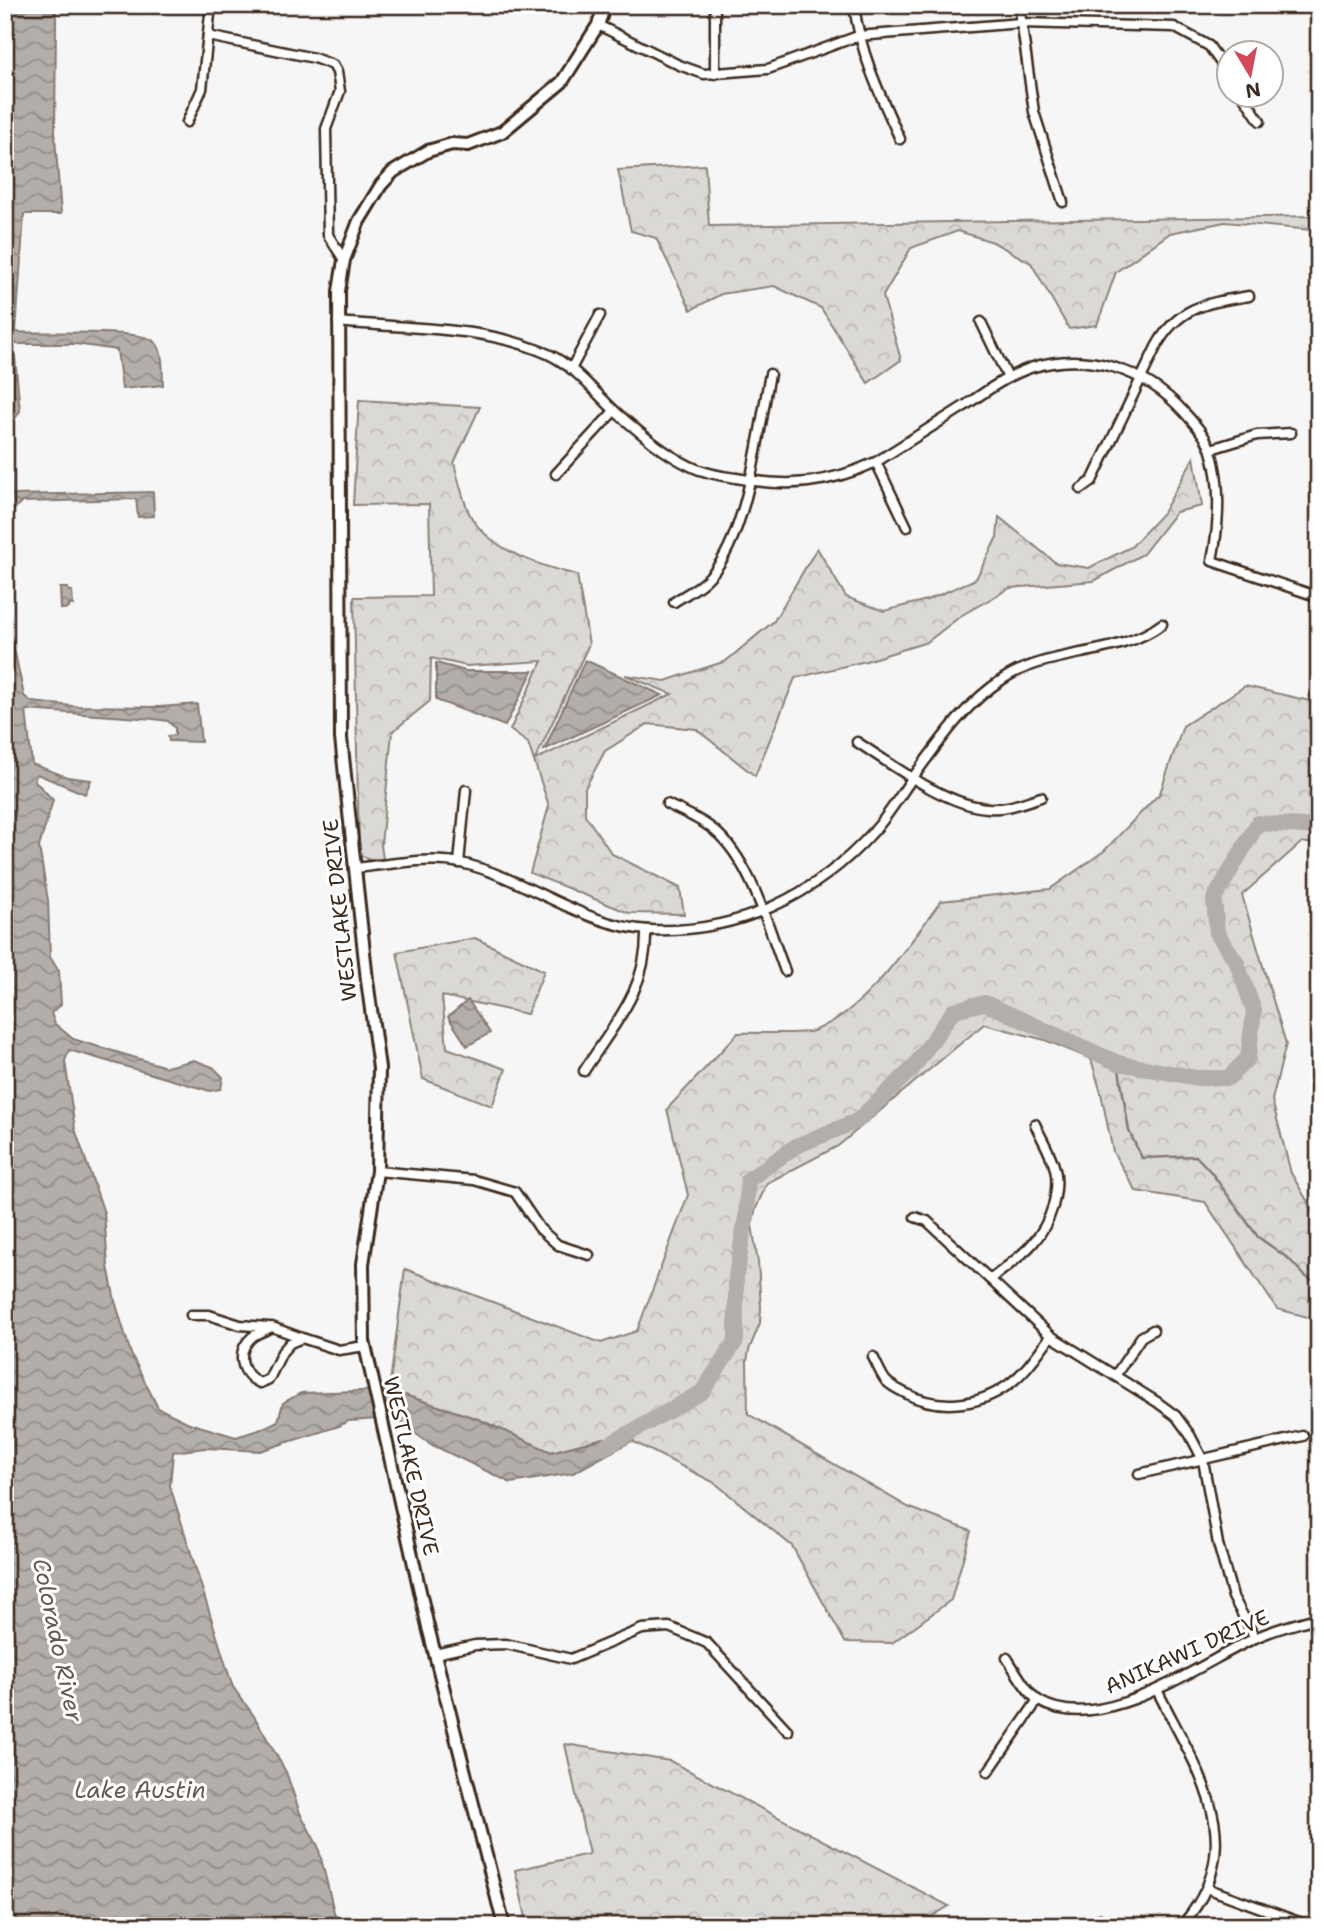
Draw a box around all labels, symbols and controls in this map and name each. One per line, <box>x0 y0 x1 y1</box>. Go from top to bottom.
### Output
north arrow <box>1216 38 1286 108</box>
text: N <box>1243 77 1262 104</box>
street label: WESTLAKE DRIVE <box>316 817 364 1003</box>
street label: WESTLAKE DRIVE <box>377 1374 445 1558</box>
water label: Colorado River <box>26 1555 90 1726</box>
street label: ANIKAWI DRIVE <box>1100 1603 1274 1701</box>
water label: Lake Austin <box>74 1775 206 1805</box>

